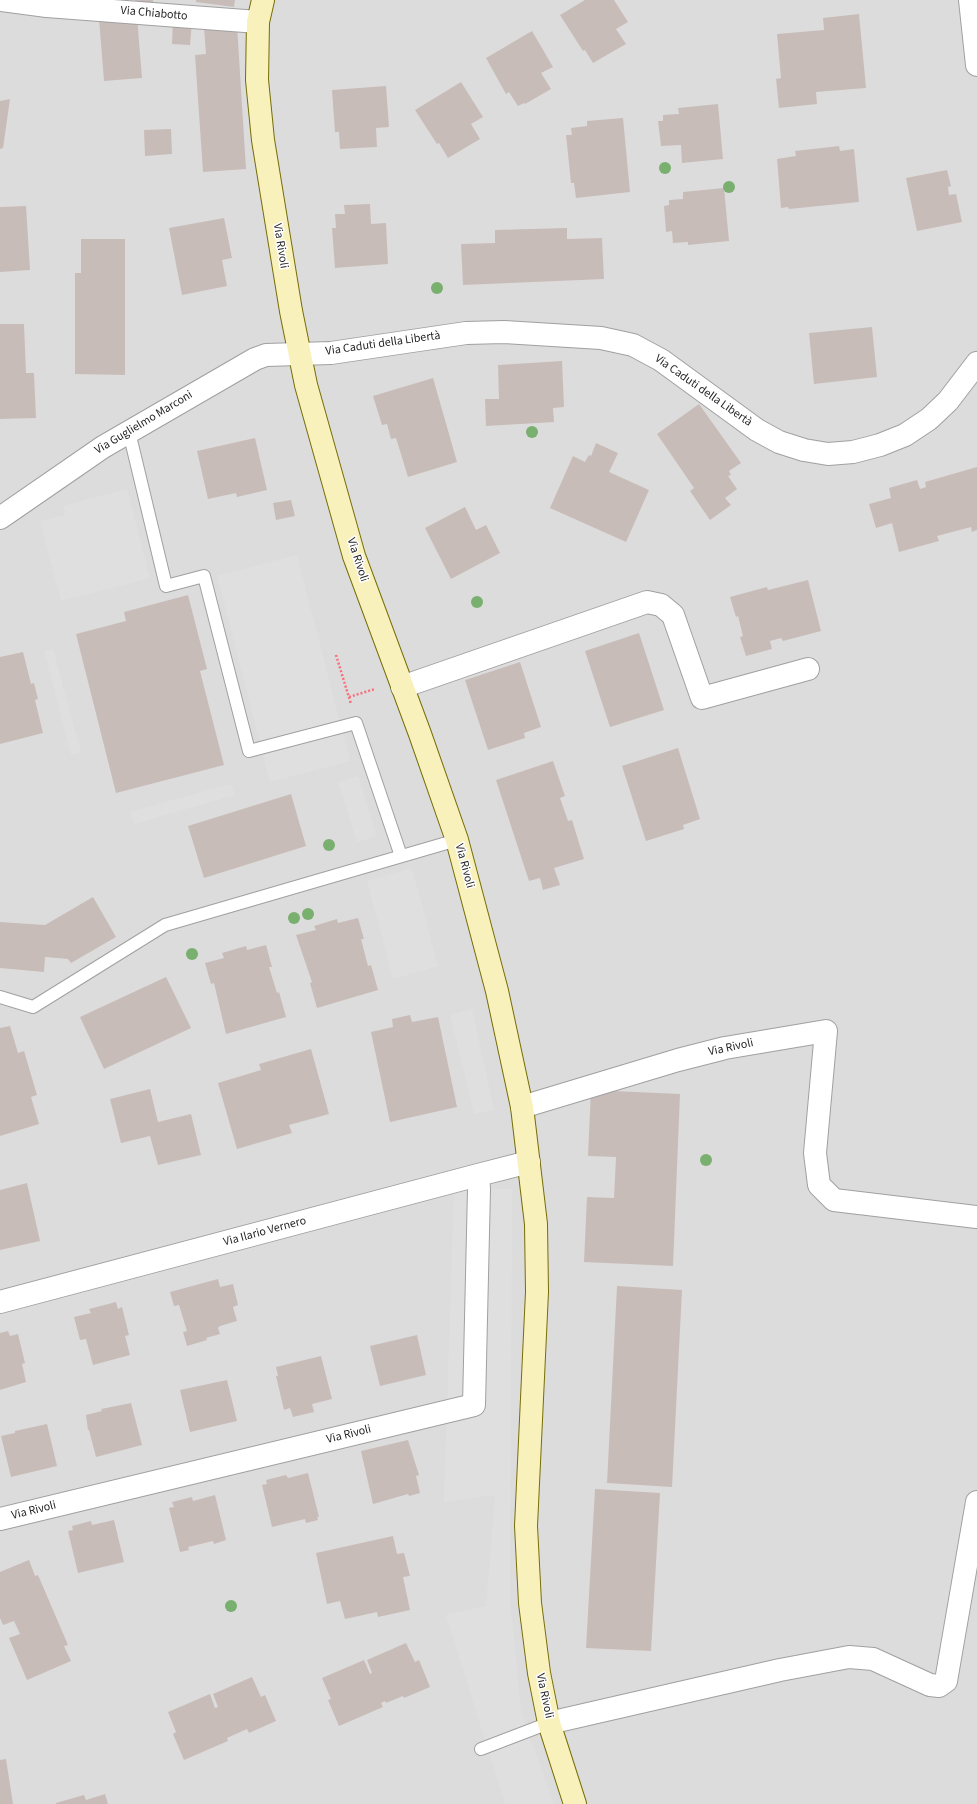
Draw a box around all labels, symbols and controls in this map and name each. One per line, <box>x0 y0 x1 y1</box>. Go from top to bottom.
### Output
street label: Via Chiabotto <box>120 4 188 24</box>
street label: Via Rivoli <box>269 222 291 270</box>
street label: Via Caduti della Libertà <box>325 329 441 359</box>
street label: Via Caduti della Libertà <box>652 352 754 430</box>
street label: Via Guglielmo Marconi <box>93 388 195 458</box>
street label: Via Rivoli <box>343 536 371 584</box>
street label: Via Rivoli <box>451 842 477 890</box>
street label: Via Rivoli <box>707 1036 755 1060</box>
street label: Via Ilario Vernero <box>222 1214 308 1250</box>
street label: Via Rivoli <box>325 1423 373 1447</box>
street label: Via Rivoli <box>10 1499 58 1523</box>
street label: Via Rivoli <box>532 1672 556 1720</box>

